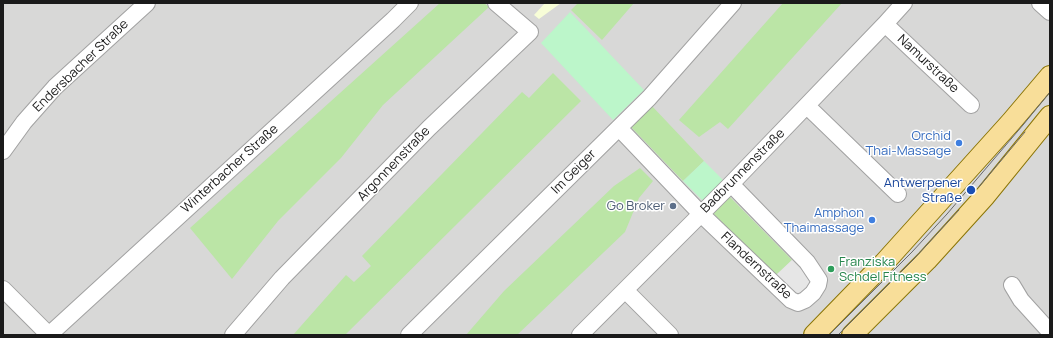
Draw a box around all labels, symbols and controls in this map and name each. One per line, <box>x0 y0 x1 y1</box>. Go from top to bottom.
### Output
street label: Endersbacher Straße <box>30 16 132 116</box>
street label: Namurstraße <box>894 32 962 96</box>
street label: Winterbacher Straße <box>178 121 282 217</box>
street label: Argonnenstraße <box>354 123 434 205</box>
street label: Badbrunnenstraße <box>698 126 788 216</box>
place label: Orchid Thai-Massage <box>865 128 951 159</box>
marker: Orchid Thai-Massage <box>954 138 964 148</box>
street label: Im Geiger <box>549 147 599 197</box>
place label: Antwerpener Straße <box>884 175 962 206</box>
marker: Antwerpener Straße <box>965 184 977 196</box>
place label: Go Broker <box>607 198 665 214</box>
marker: Go Broker <box>668 201 678 211</box>
place label: Amphon Thaimassage <box>784 205 864 236</box>
marker: Amphon Thaimassage <box>867 215 877 225</box>
street label: Flandernstraße <box>717 229 795 303</box>
place label: Franziska Schdel Fitness <box>839 254 927 285</box>
marker: Franziska Schdel Fitness <box>826 264 836 274</box>

